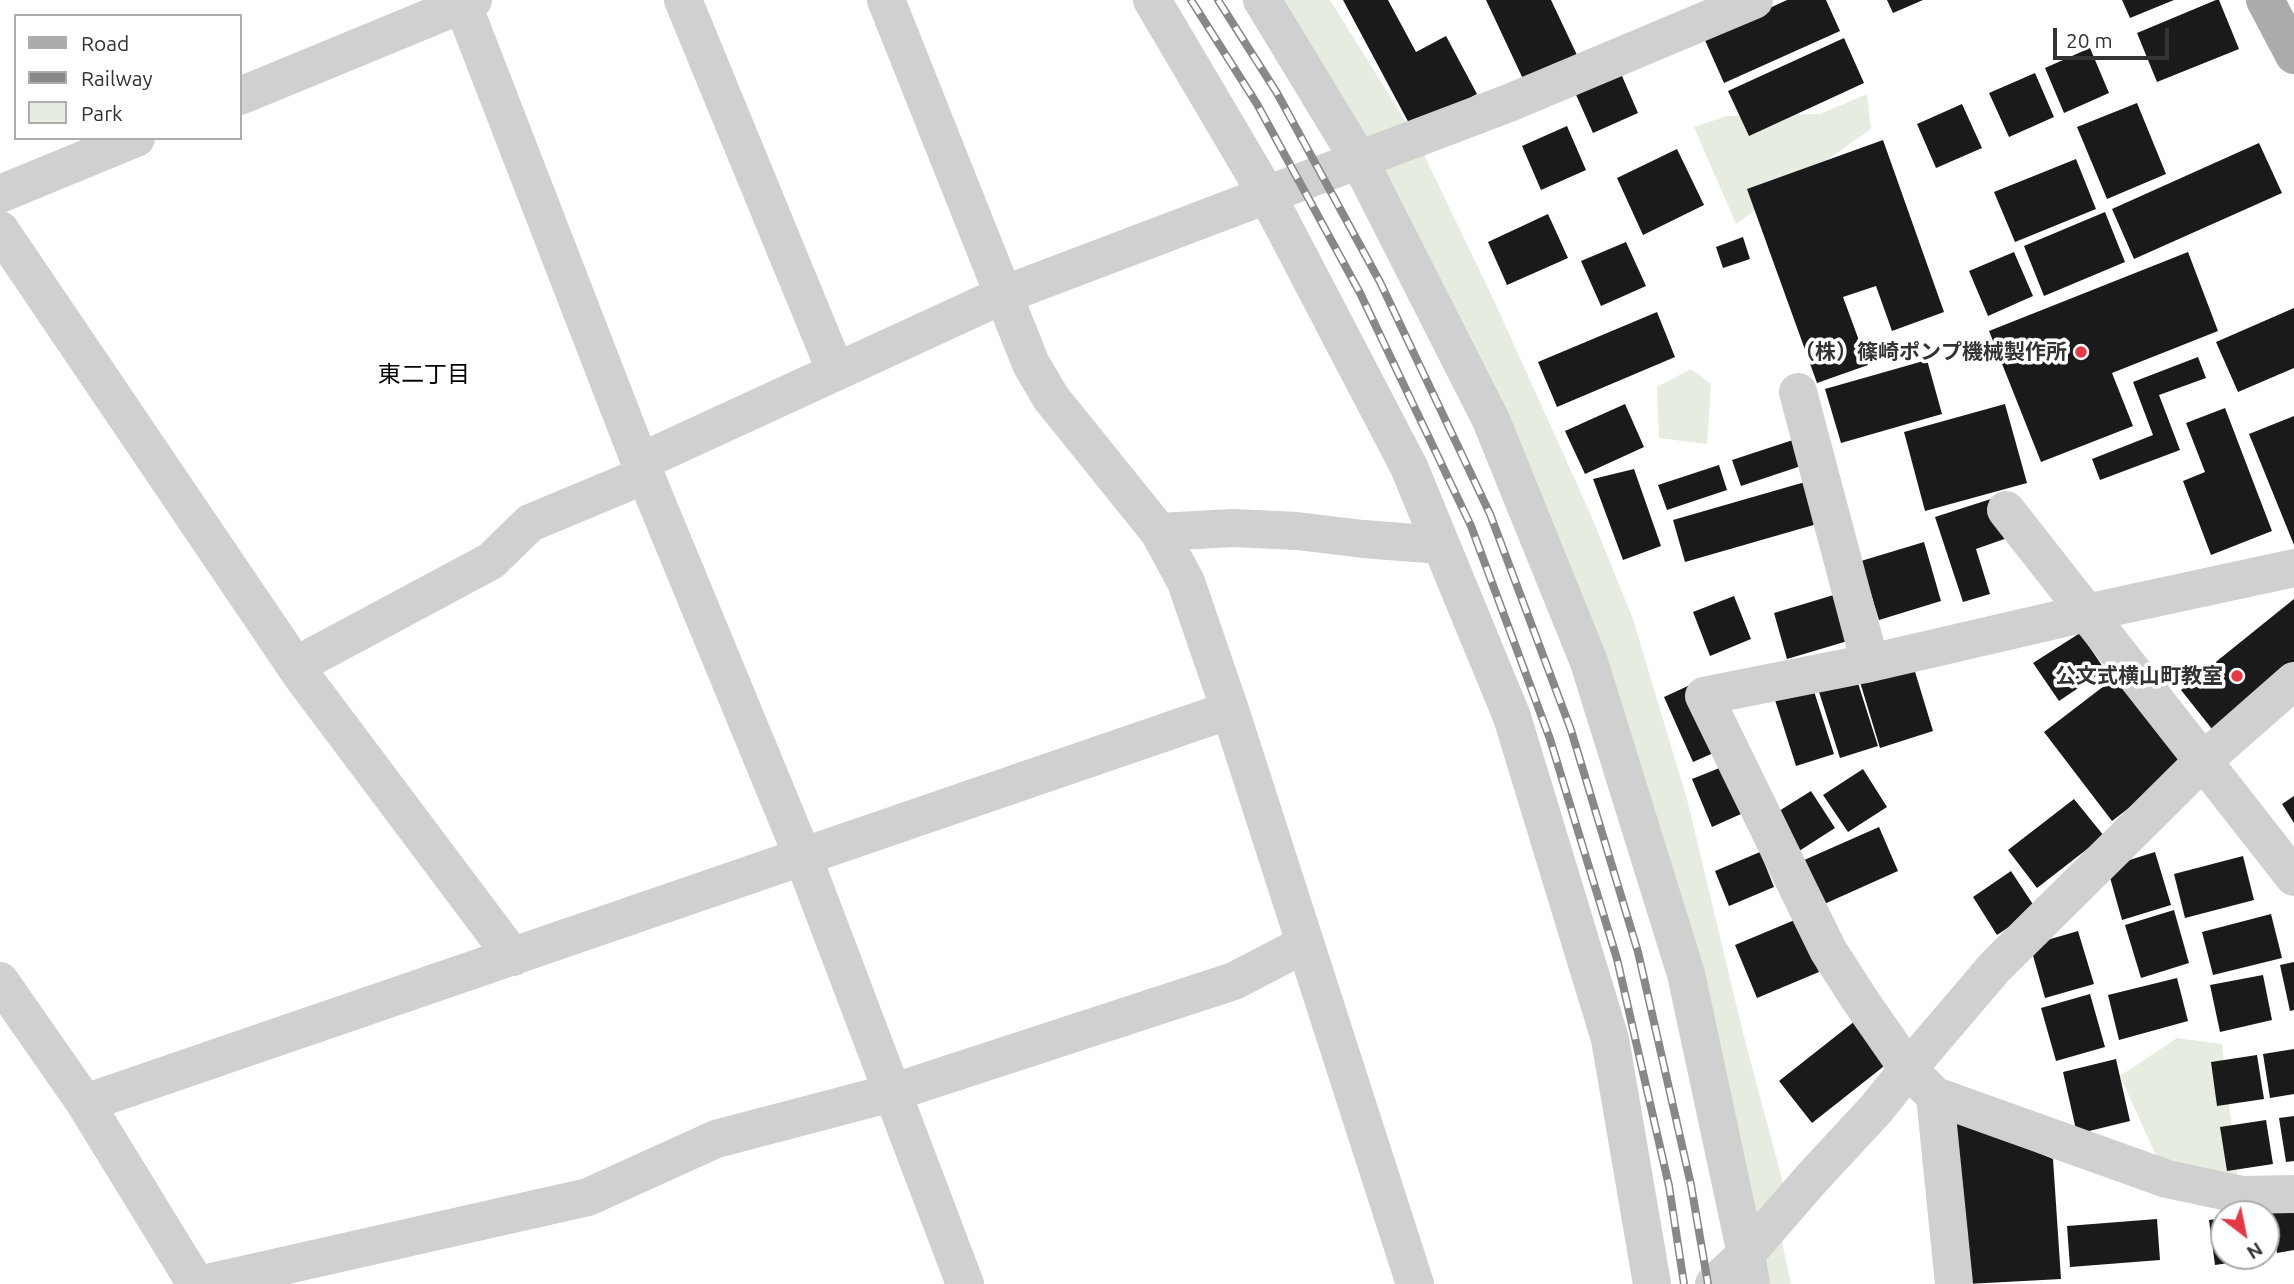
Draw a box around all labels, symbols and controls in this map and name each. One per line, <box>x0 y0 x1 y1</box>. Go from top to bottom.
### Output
legend <box>14 14 242 140</box>
scale bar <box>2056 14 2172 58</box>
text: 20 m <box>2066 28 2113 52</box>
text: Road <box>81 31 129 55</box>
text: Railway <box>81 66 153 90</box>
text: Park <box>81 101 123 125</box>
place label: （株）篠崎ポンプ機械製作所 <box>1794 339 2067 365</box>
marker: （株）篠崎ポンプ機械製作所 <box>2073 344 2089 360</box>
district label: 東二丁目 <box>378 360 470 388</box>
place label: 公文式横山町教室 <box>2055 663 2223 689</box>
marker: 公文式横山町教室 <box>2229 668 2245 684</box>
north arrow <box>2210 1200 2280 1270</box>
text: N <box>2243 1238 2267 1264</box>

